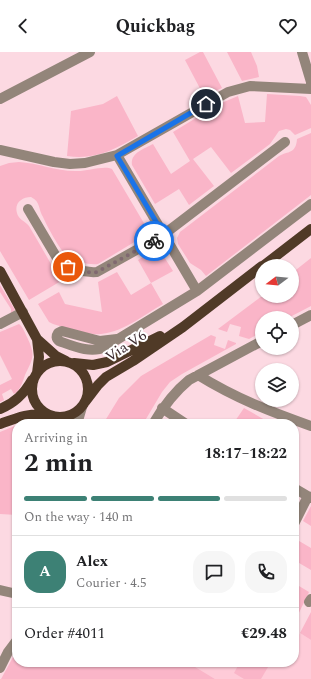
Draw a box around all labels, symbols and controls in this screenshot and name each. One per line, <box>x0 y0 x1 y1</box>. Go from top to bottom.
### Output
text: Quickbag <box>116 13 195 40</box>
icon: back <box>12 15 34 37</box>
icon: heart <box>277 15 299 37</box>
pin <box>189 87 223 121</box>
icon: home <box>195 93 217 115</box>
courier <box>134 221 174 261</box>
icon: bike <box>143 230 165 252</box>
pin <box>51 250 85 284</box>
icon: bag <box>57 256 79 278</box>
north arrow <box>255 259 299 303</box>
map controls <box>255 259 299 407</box>
button: locate <box>255 311 299 355</box>
street label: Via V6 <box>101 324 152 368</box>
button: layers <box>255 363 299 407</box>
text: Arriving in <box>24 428 88 448</box>
text: 18:17–18:22 <box>204 442 287 465</box>
text: 2 min <box>24 443 93 483</box>
text: On the way · 140 m <box>24 507 133 527</box>
text: Alex <box>76 550 108 573</box>
button: chat <box>193 551 235 593</box>
button: phone <box>245 551 287 593</box>
text: A <box>39 560 51 583</box>
text: Courier · 4.5 <box>76 573 146 593</box>
text: Order #4011 <box>24 622 105 645</box>
text: €29.48 <box>241 622 287 645</box>

